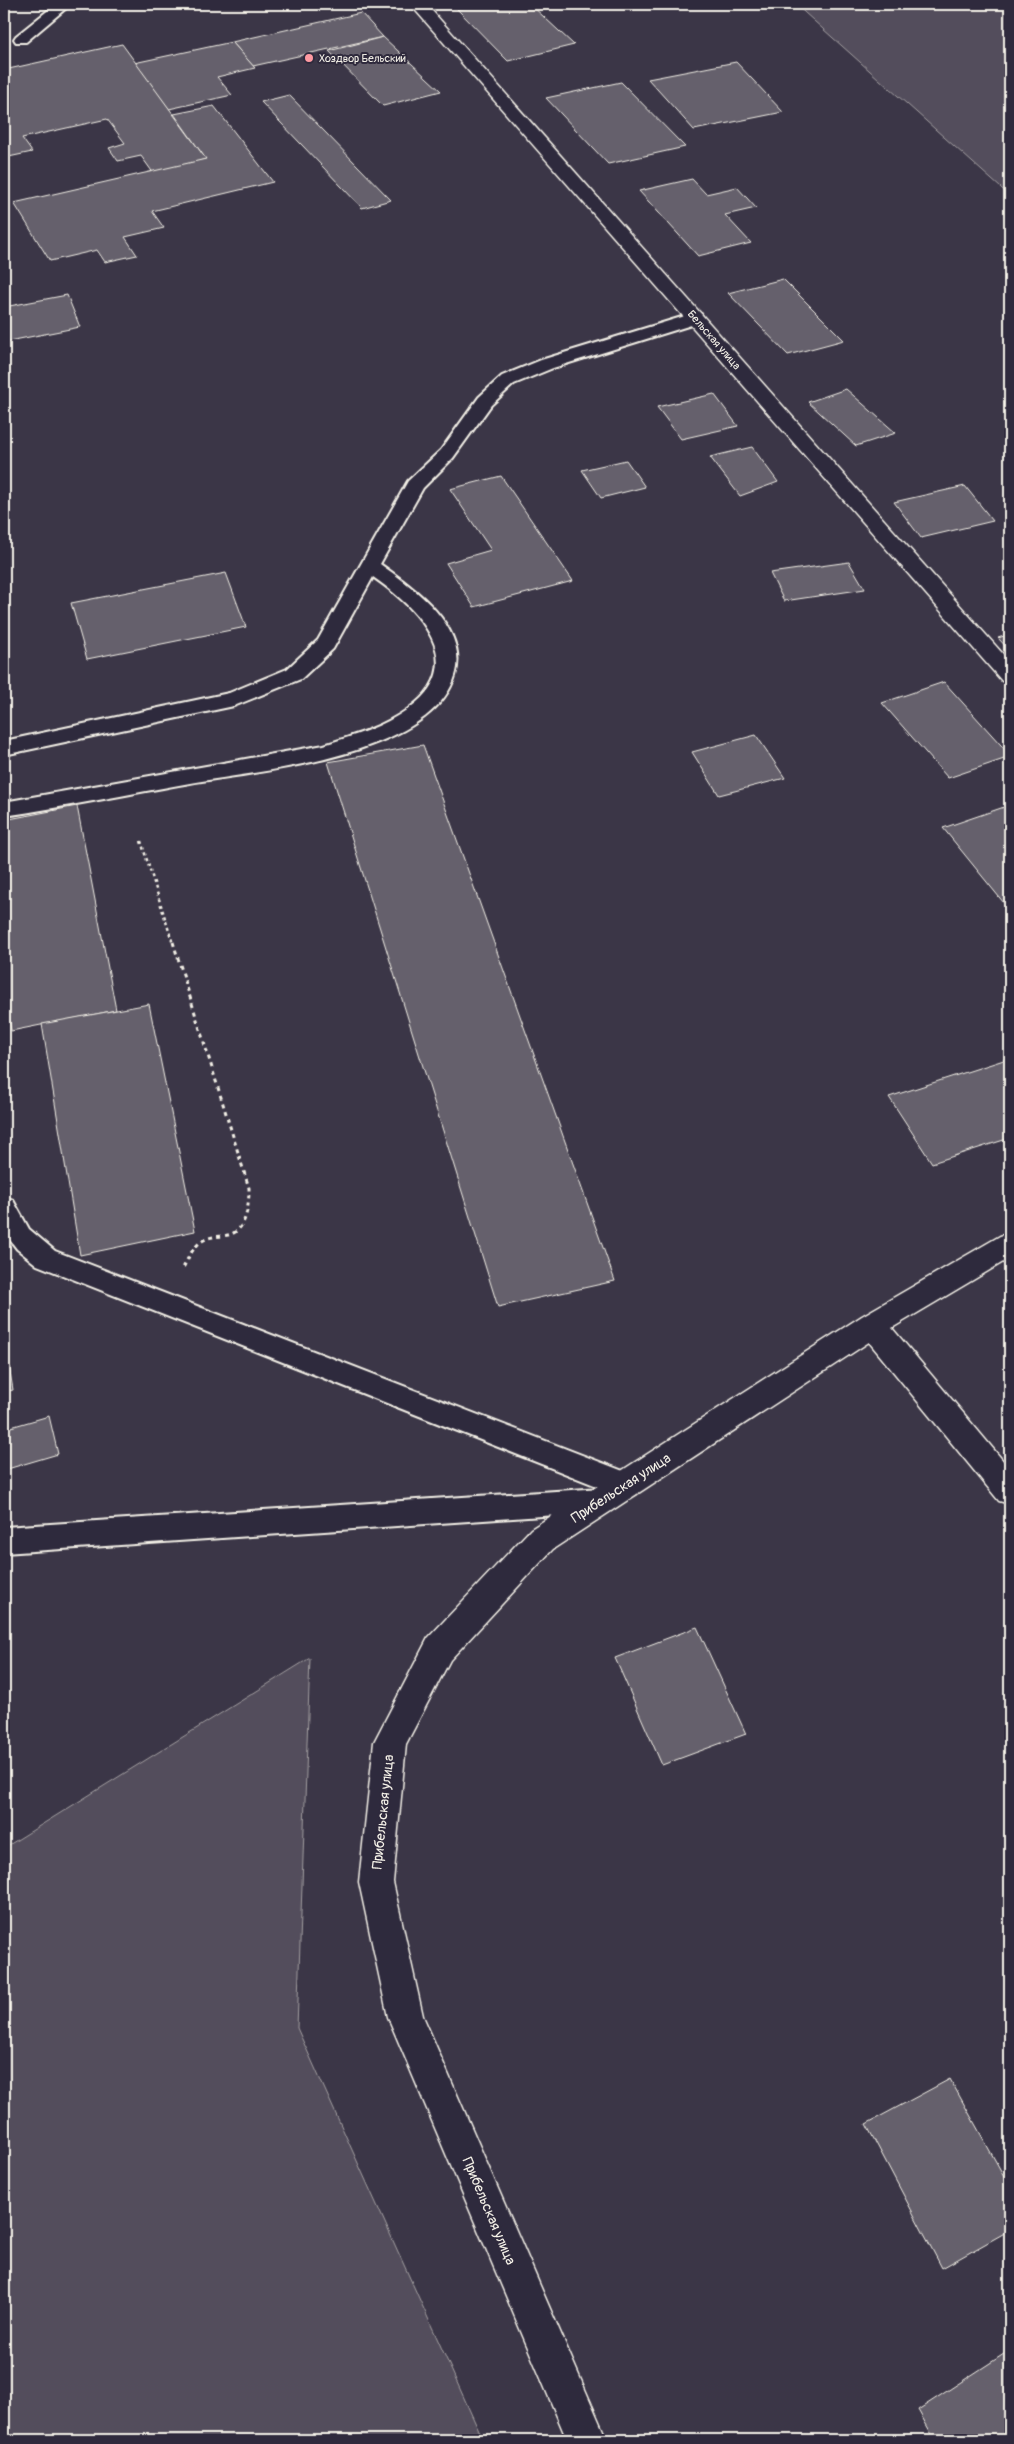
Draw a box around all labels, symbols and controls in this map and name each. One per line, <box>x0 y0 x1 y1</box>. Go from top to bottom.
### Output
marker: Хоздвор Бельский <box>303 52 315 64</box>
place label: Хоздвор Бельский <box>319 52 406 65</box>
street label: Бельская улица <box>685 308 743 372</box>
street label: Прибельская улица <box>568 1449 674 1527</box>
street label: Прибельская улица <box>369 1754 397 1870</box>
street label: Прибельская улица <box>459 2155 519 2267</box>

